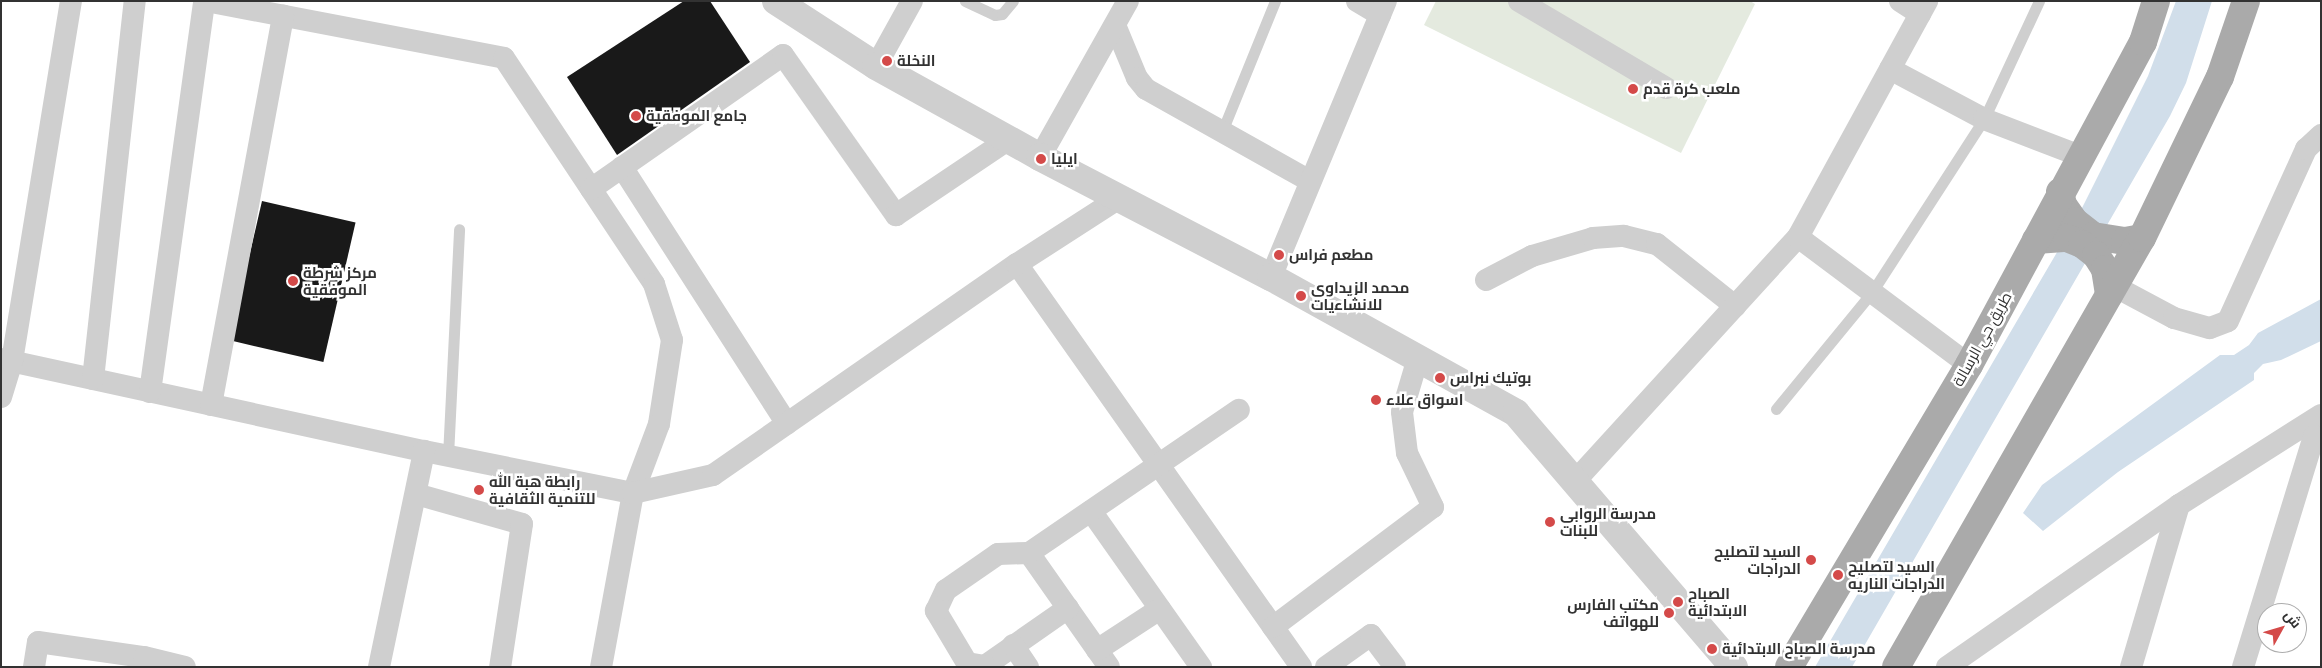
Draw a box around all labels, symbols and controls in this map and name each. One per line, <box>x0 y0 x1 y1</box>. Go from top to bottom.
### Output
place label: النخلة <box>897 52 936 70</box>
marker: النخلة <box>881 55 893 67</box>
place label: ملعب كرة قدم <box>1643 80 1740 98</box>
marker: ملعب كرة قدم <box>1627 83 1639 95</box>
place label: جامع الموفقية <box>646 107 747 125</box>
marker: جامع الموفقية <box>630 110 642 122</box>
place label: ايليا <box>1051 150 1078 168</box>
marker: ايليا <box>1035 153 1047 165</box>
place label: مطعم فراس <box>1289 246 1374 264</box>
marker: مطعم فراس <box>1273 249 1285 261</box>
place label: مركز شرطة الموفقية <box>303 263 377 298</box>
marker: مركز شرطة الموفقية <box>287 275 299 287</box>
place label: محمد الزيداوي للانشاءيات <box>1311 278 1410 313</box>
street label: طريق حي الرسالة <box>1949 289 2015 389</box>
marker: محمد الزيداوي للانشاءيات <box>1295 290 1307 302</box>
place label: بوتيك نبراس <box>1450 369 1531 387</box>
marker: بوتيك نبراس <box>1434 372 1446 384</box>
place label: اسواق علاء <box>1386 391 1463 409</box>
marker: اسواق علاء <box>1370 394 1382 406</box>
place label: رابطة هبة الله للتنمية الثقافية <box>489 472 595 507</box>
marker: رابطة هبة الله للتنمية الثقافية <box>473 484 485 496</box>
place label: مدرسة الروابي للبنات <box>1560 504 1656 539</box>
marker: مدرسة الروابي للبنات <box>1544 516 1556 528</box>
place label: السيد لتصليح الدراجات <box>1714 542 1801 577</box>
marker: السيد لتصليح الدراجات <box>1805 554 1817 566</box>
place label: السيد لتصليح الدراجات الناريه <box>1848 557 1945 592</box>
marker: السيد لتصليح الدراجات الناريه <box>1832 569 1844 581</box>
place label: الصباح الابتدائية <box>1688 584 1747 619</box>
place label: مكتب الفارس للهواتف <box>1567 595 1659 630</box>
marker: الصباح الابتدائية <box>1672 596 1684 608</box>
north arrow <box>2257 603 2307 653</box>
marker: مكتب الفارس للهواتف <box>1663 607 1675 619</box>
text: ش <box>2281 607 2306 631</box>
place label: مدرسة الصباح الابتدائية <box>1722 640 1876 658</box>
marker: مدرسة الصباح الابتدائية <box>1706 643 1718 655</box>

